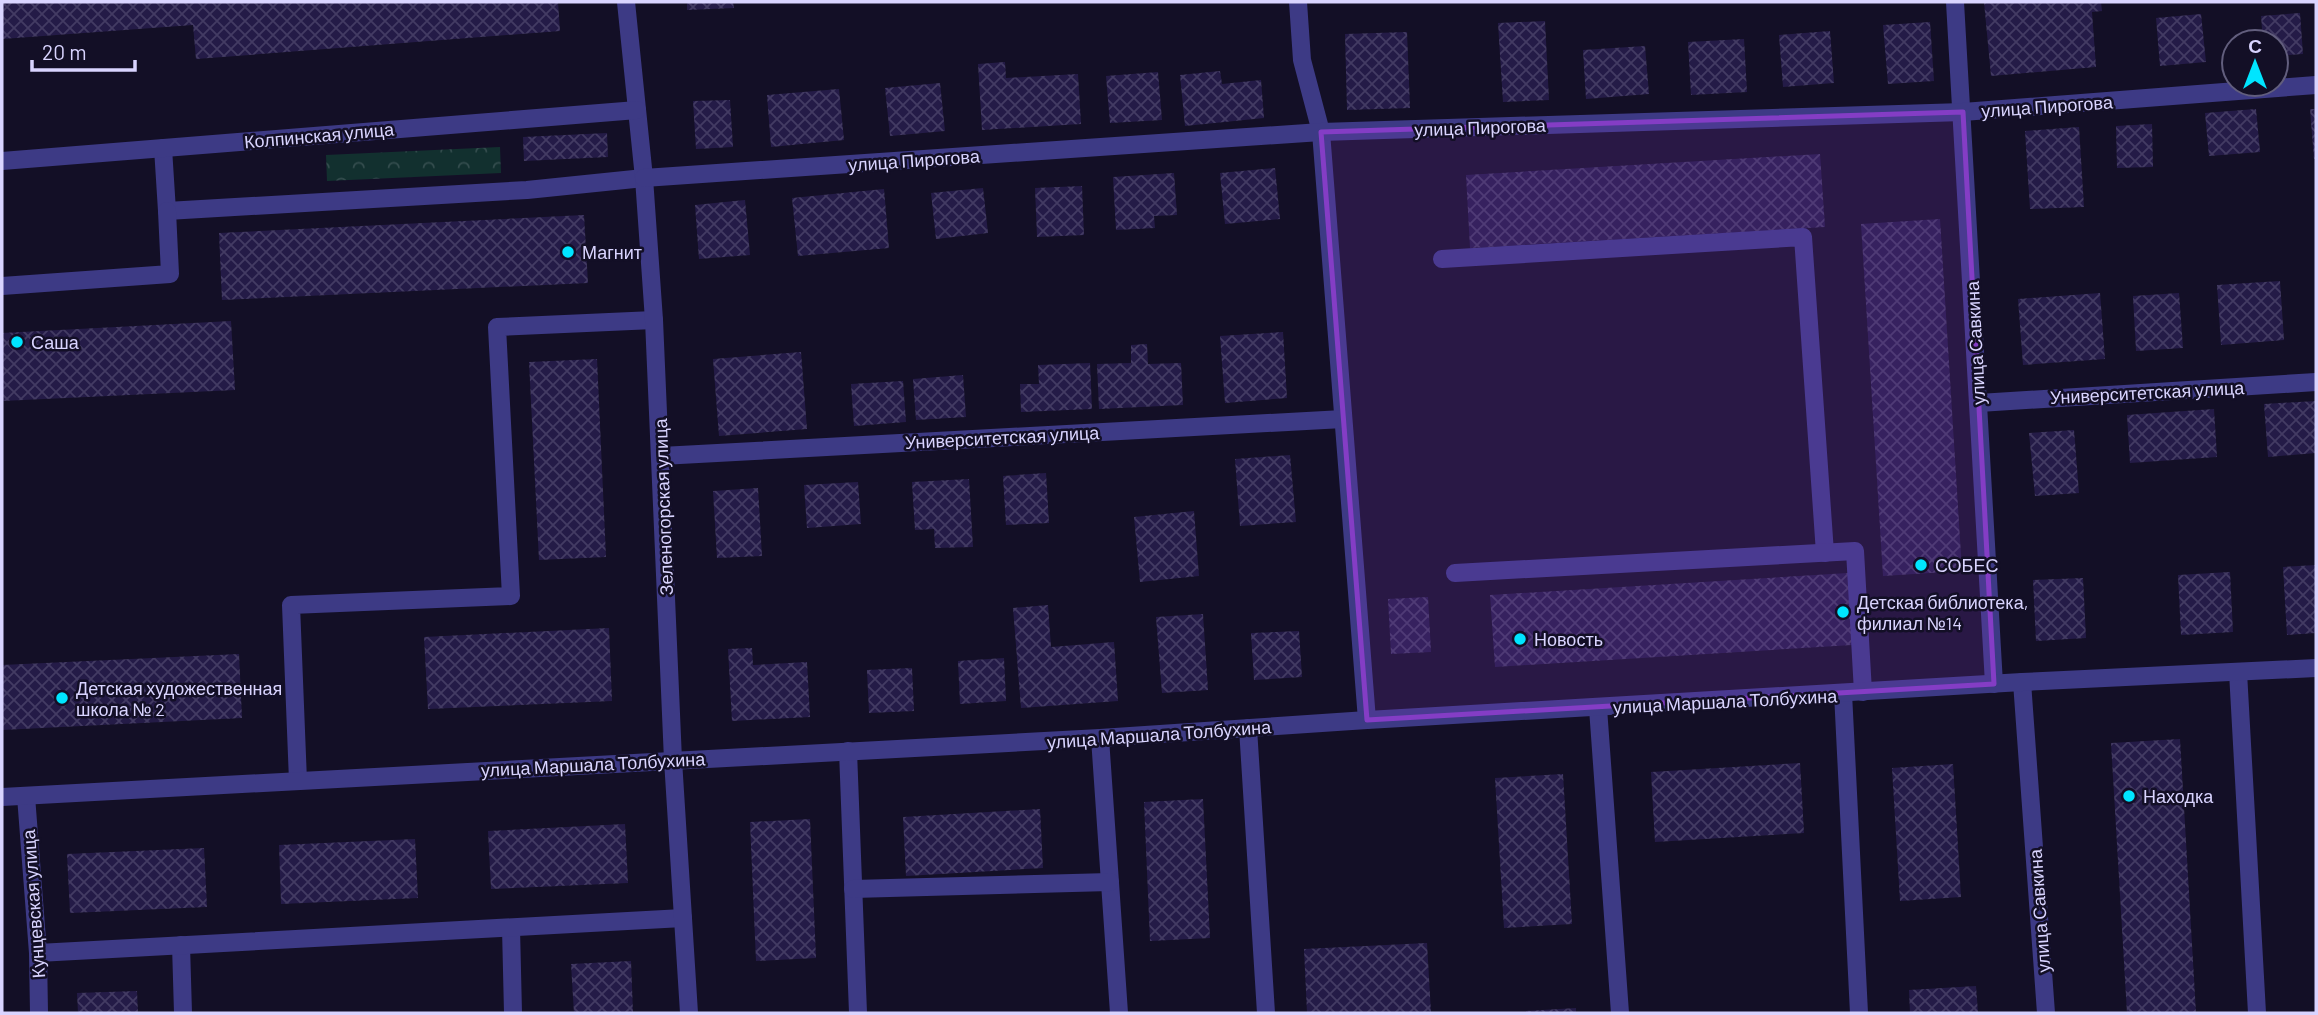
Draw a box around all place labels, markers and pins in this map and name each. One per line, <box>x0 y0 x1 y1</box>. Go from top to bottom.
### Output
place label: Магнит <box>582 241 642 263</box>
marker: Магнит <box>560 244 576 260</box>
place label: Саша <box>31 331 80 353</box>
marker: Саша <box>9 334 25 350</box>
place label: СОБЕС <box>1935 554 1998 576</box>
marker: СОБЕС <box>1913 557 1929 573</box>
place label: Детская библиотека, филиал №14 <box>1857 591 2028 634</box>
marker: Детская библиотека, филиал №14 <box>1835 604 1851 620</box>
place label: Новость <box>1534 628 1603 650</box>
marker: Новость <box>1512 631 1528 647</box>
place label: Детская художественная школа № 2 <box>76 677 282 720</box>
marker: Детская художественная школа № 2 <box>54 690 70 706</box>
place label: Находка <box>2143 785 2214 807</box>
marker: Находка <box>2121 788 2137 804</box>

